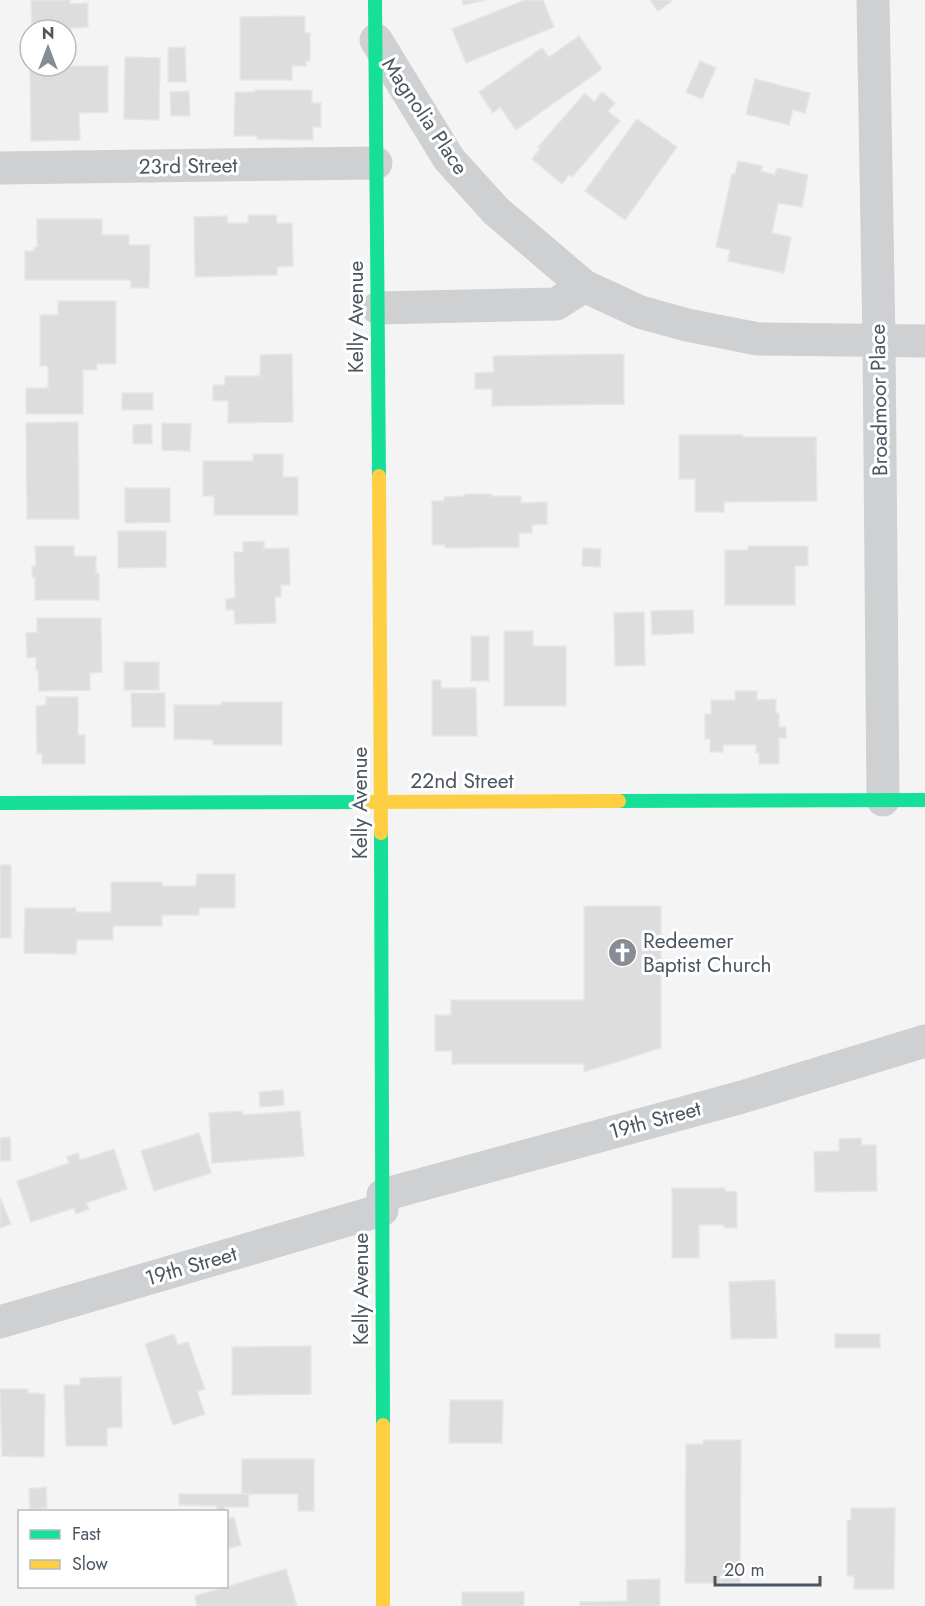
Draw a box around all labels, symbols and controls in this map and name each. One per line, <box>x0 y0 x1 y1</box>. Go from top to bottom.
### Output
north arrow <box>18 18 78 78</box>
text: N <box>42 22 54 45</box>
street label: Magnolia Place <box>375 51 475 181</box>
street label: 23rd Street <box>138 150 238 182</box>
street label: Kelly Avenue <box>341 260 371 373</box>
street label: Broadmoor Place <box>863 323 895 476</box>
street label: Kelly Avenue <box>345 746 375 859</box>
street label: 22nd Street <box>410 766 514 796</box>
place label: Redeemer Baptist Church <box>643 926 771 980</box>
church icon: Redeemer Baptist Church <box>606 937 638 969</box>
street label: 19th Street <box>606 1093 704 1147</box>
street label: Kelly Avenue <box>346 1232 376 1345</box>
street label: 19th Street <box>142 1239 240 1293</box>
legend <box>18 1510 228 1588</box>
text: Fast <box>72 1521 101 1547</box>
scale bar <box>715 1549 820 1587</box>
text: Slow <box>72 1551 109 1577</box>
text: 20 m <box>724 1557 764 1583</box>

